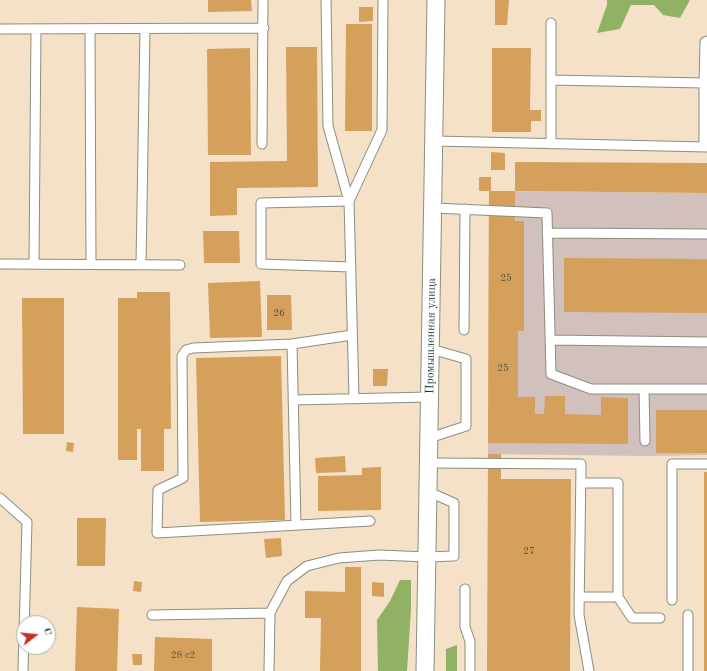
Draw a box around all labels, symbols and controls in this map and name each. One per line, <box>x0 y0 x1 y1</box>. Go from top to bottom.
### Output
house number: 25 <box>500 272 512 284</box>
street label: Промышленная улица <box>423 278 439 394</box>
house number: 26 <box>273 307 285 319</box>
house number: 25 <box>497 362 509 374</box>
house number: 27 <box>523 545 535 557</box>
north arrow <box>16 615 56 655</box>
text: С <box>41 627 53 637</box>
house number: 28 с2 <box>171 649 195 661</box>

